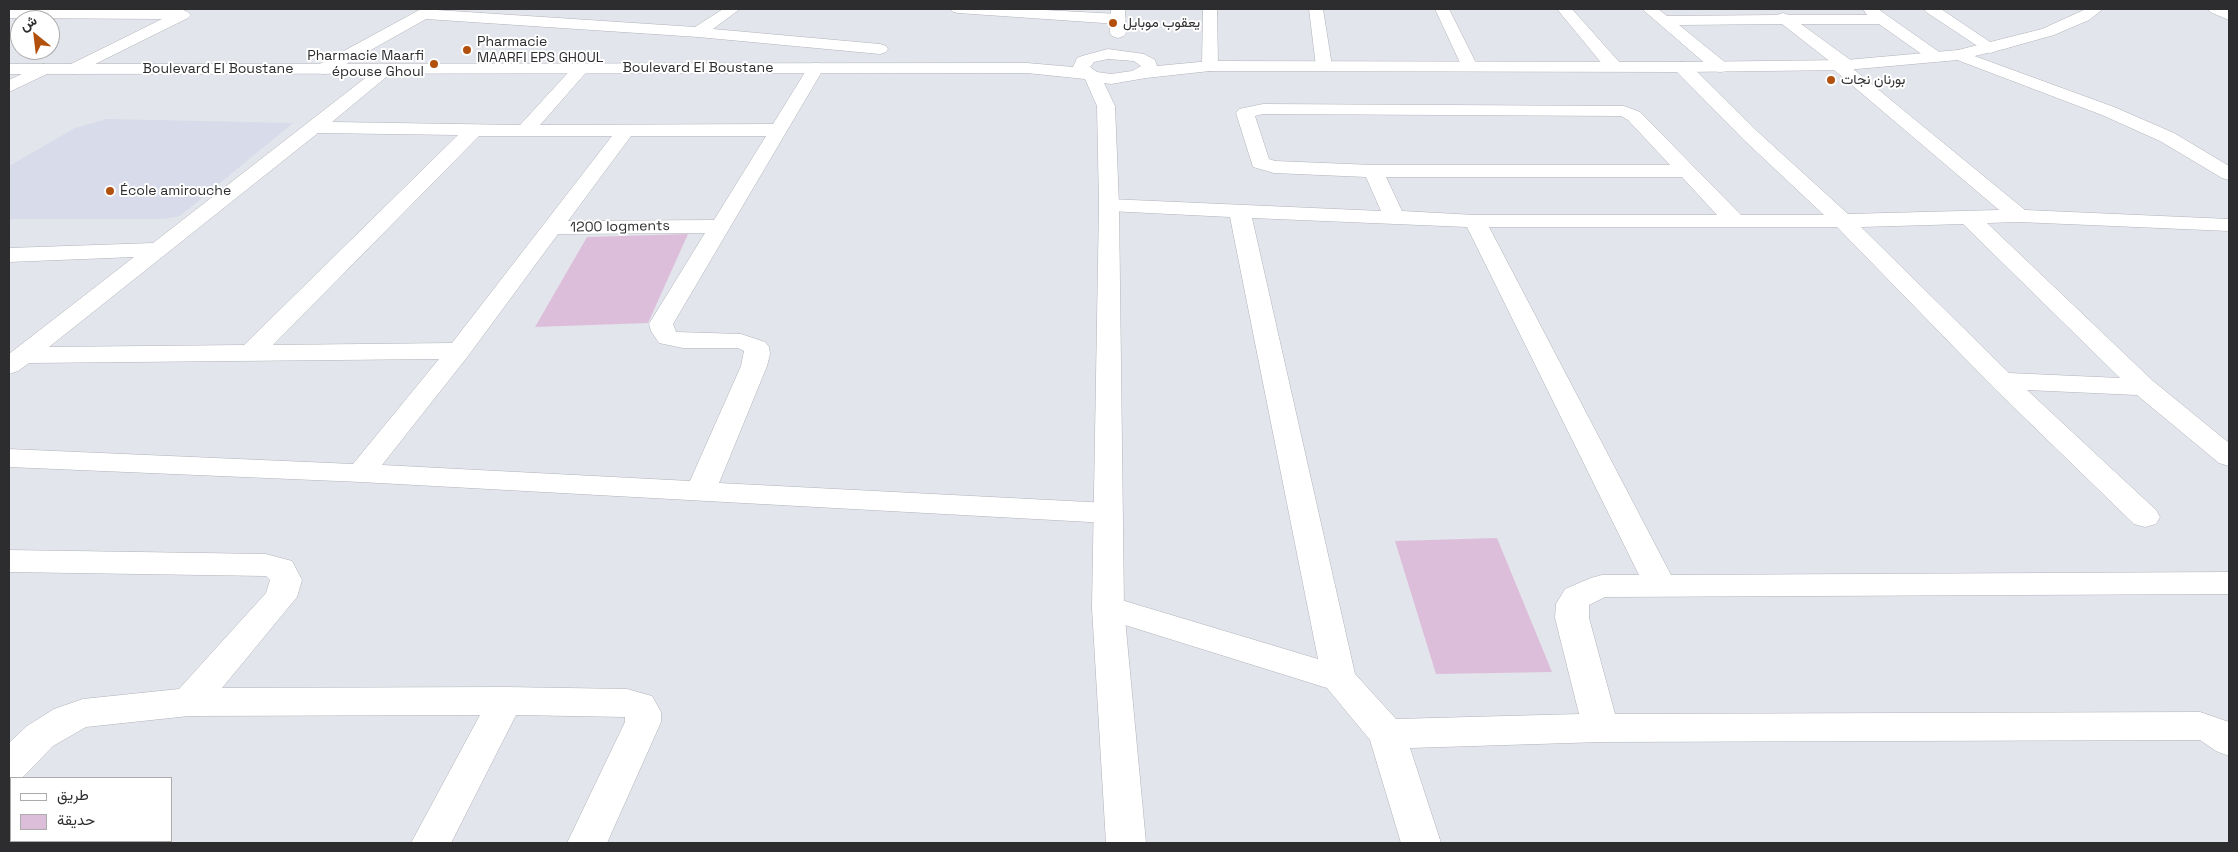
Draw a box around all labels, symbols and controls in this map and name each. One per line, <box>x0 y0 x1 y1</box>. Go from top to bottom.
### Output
north arrow <box>10 10 60 60</box>
text: ش <box>16 11 40 35</box>
place label: يعقوب موبايل <box>1123 15 1200 31</box>
marker: يعقوب موبايل <box>1107 17 1119 29</box>
place label: Pharmacie MAARFI EPS GHOUL <box>477 34 603 66</box>
marker: Pharmacie MAARFI EPS GHOUL <box>461 44 473 56</box>
place label: Pharmacie Maarfi épouse Ghoul <box>307 48 424 80</box>
marker: Pharmacie Maarfi épouse Ghoul <box>428 58 440 70</box>
street label: Boulevard El Boustane <box>623 60 773 76</box>
street label: Boulevard El Boustane <box>143 61 293 77</box>
place label: بورنان نجات <box>1841 72 1905 88</box>
marker: بورنان نجات <box>1825 74 1837 86</box>
place label: École amirouche <box>120 183 231 199</box>
marker: École amirouche <box>104 185 116 197</box>
street label: 1200 logments <box>570 218 670 236</box>
legend <box>10 777 172 842</box>
text: طريق <box>57 785 89 804</box>
text: حديقة <box>57 810 95 829</box>

